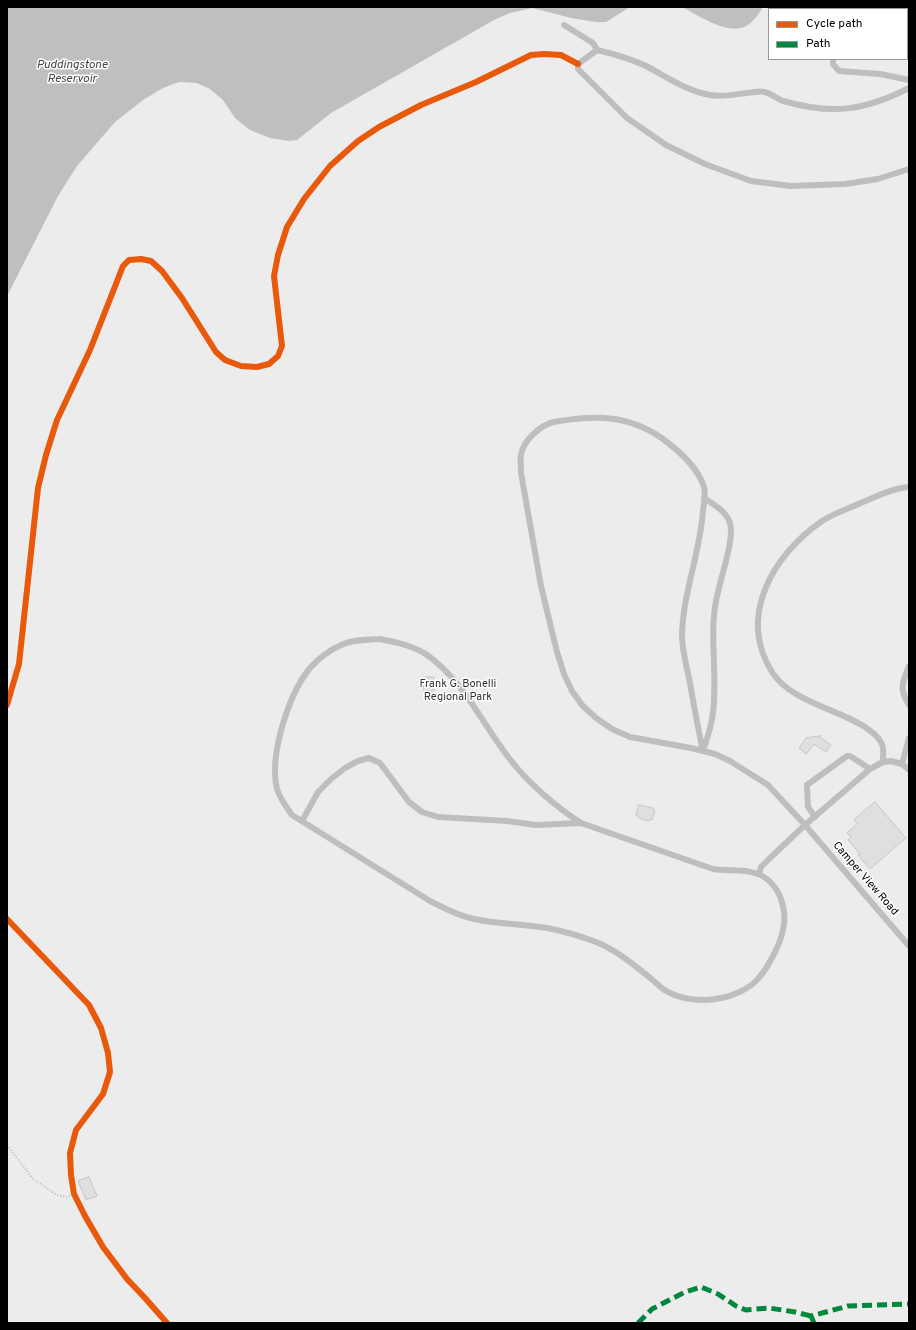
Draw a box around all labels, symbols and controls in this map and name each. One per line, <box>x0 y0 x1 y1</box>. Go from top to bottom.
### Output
legend <box>768 8 908 60</box>
text: Cycle path <box>806 16 863 32</box>
text: Path <box>806 36 831 52</box>
water label: Puddingstone Reservoir <box>36 59 108 87</box>
park label: Frank G. Bonelli Regional Park <box>420 678 496 704</box>
street label: Camper View Road <box>829 839 901 919</box>

